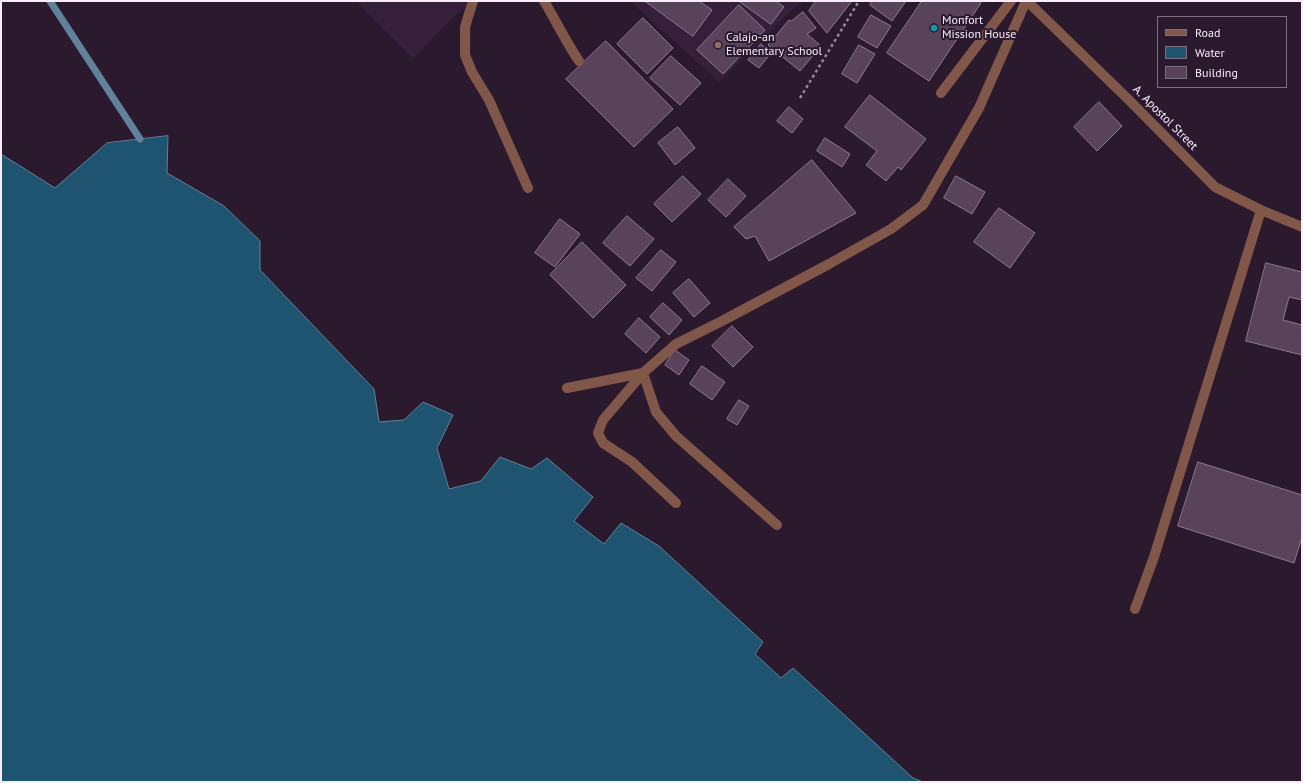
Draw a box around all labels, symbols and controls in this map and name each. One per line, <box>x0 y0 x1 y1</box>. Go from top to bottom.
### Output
place label: Monfort Mission House <box>942 14 1016 42</box>
legend <box>1157 16 1287 88</box>
marker: Monfort Mission House <box>929 23 939 33</box>
text: Road <box>1195 25 1220 40</box>
place label: Calajo-an Elementary School <box>726 31 822 59</box>
marker: Calajo-an Elementary School <box>713 40 723 50</box>
text: Water <box>1195 45 1225 60</box>
text: Building <box>1195 65 1238 80</box>
street label: A. Apostol Street <box>1130 83 1200 153</box>

